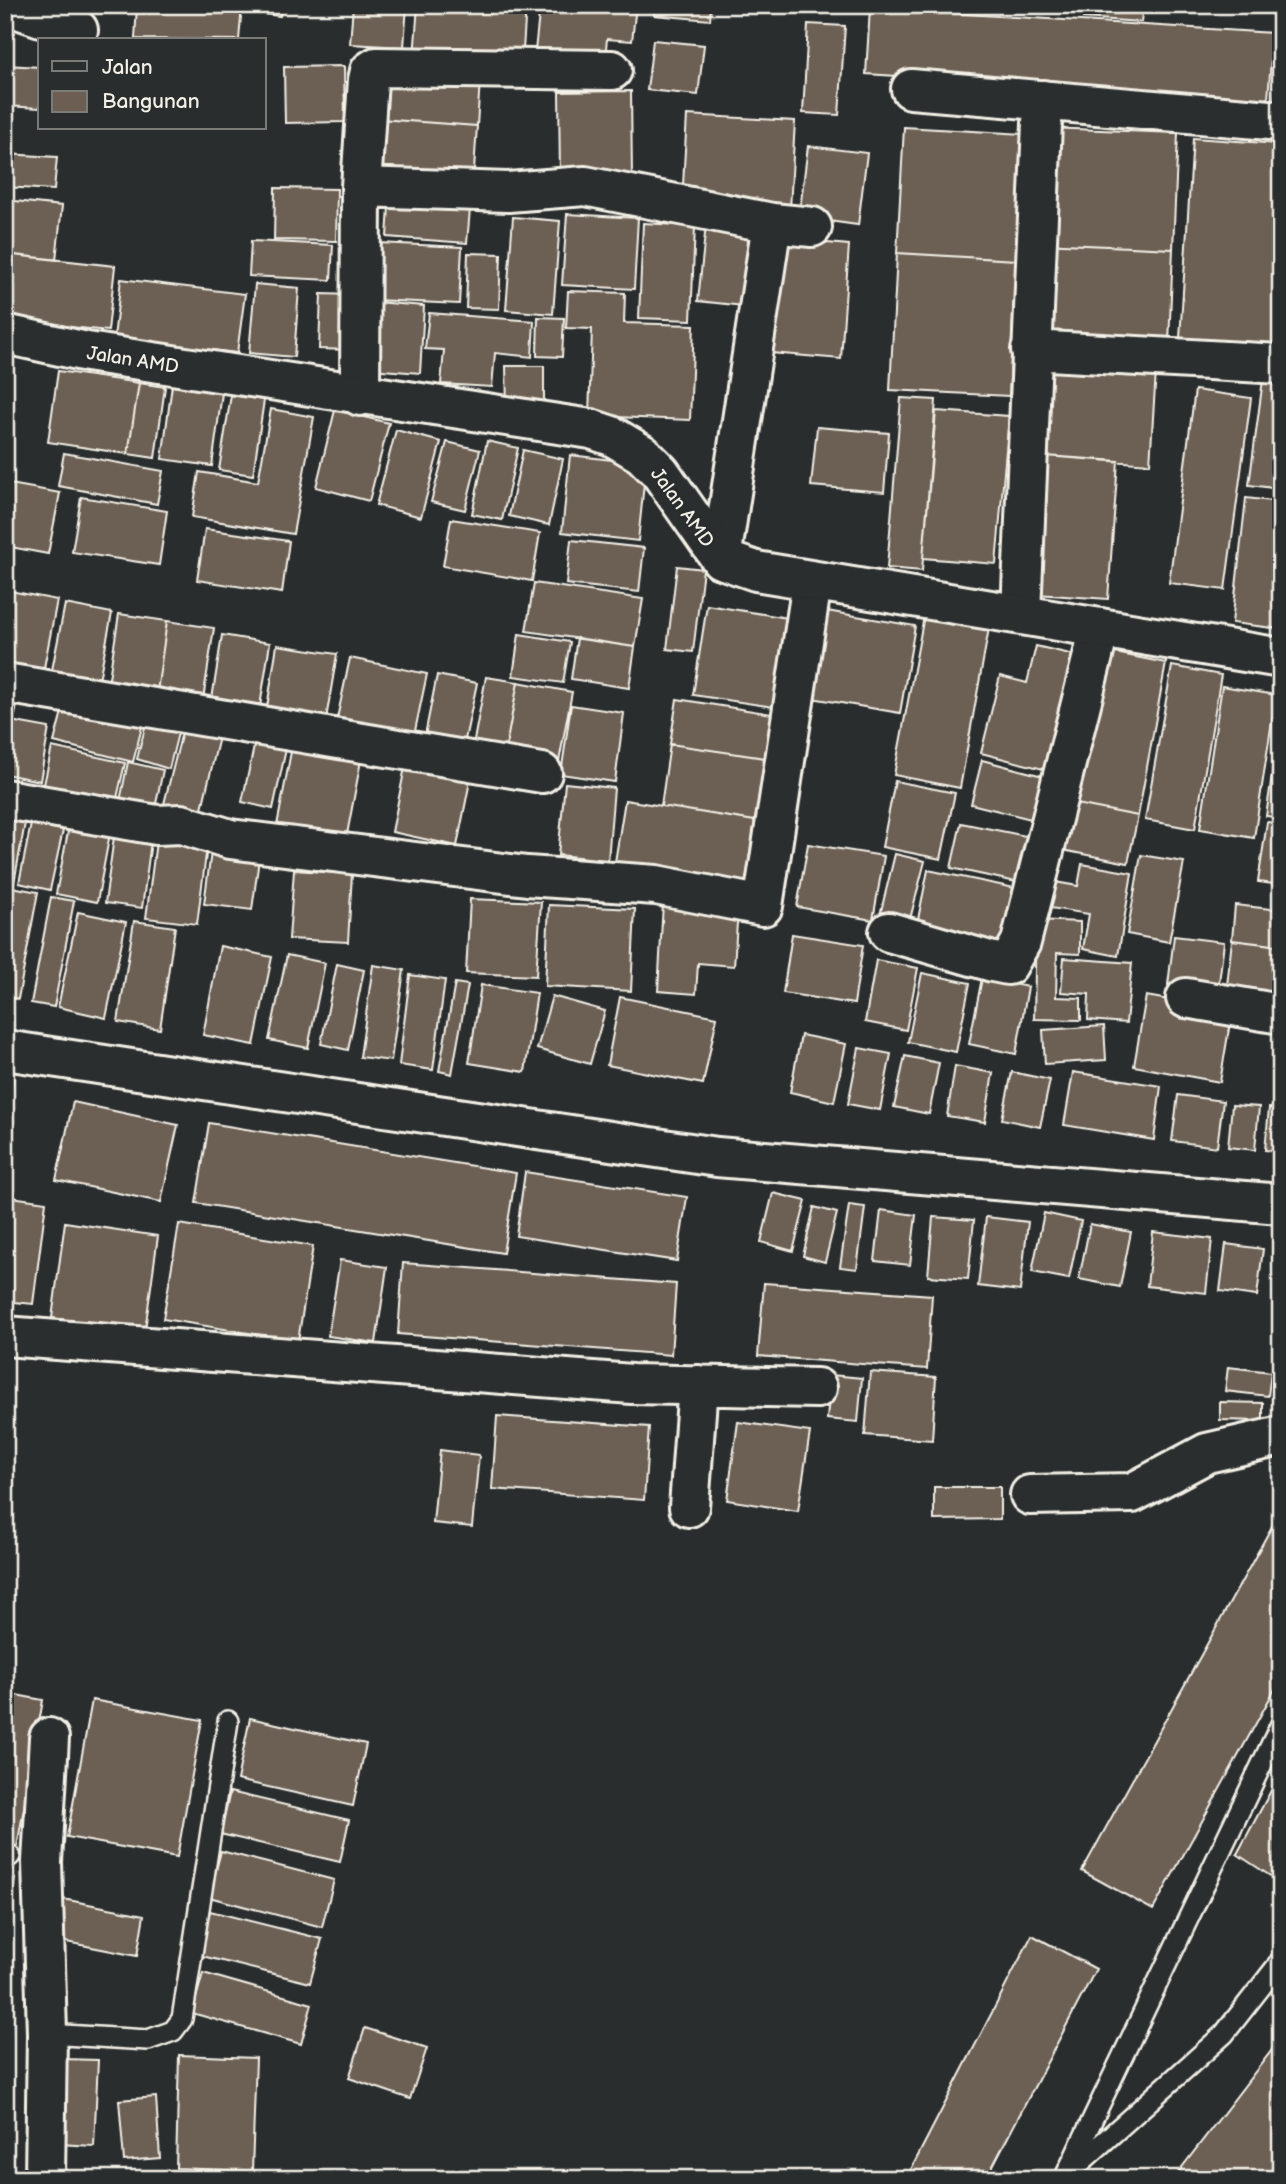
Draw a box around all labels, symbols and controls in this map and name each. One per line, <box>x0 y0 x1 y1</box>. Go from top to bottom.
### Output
legend <box>38 38 266 130</box>
text: Jalan <box>102 55 153 80</box>
text: Bangunan <box>102 89 200 114</box>
street label: Jalan AMD <box>85 342 181 379</box>
street label: Jalan AMD <box>645 464 718 552</box>

